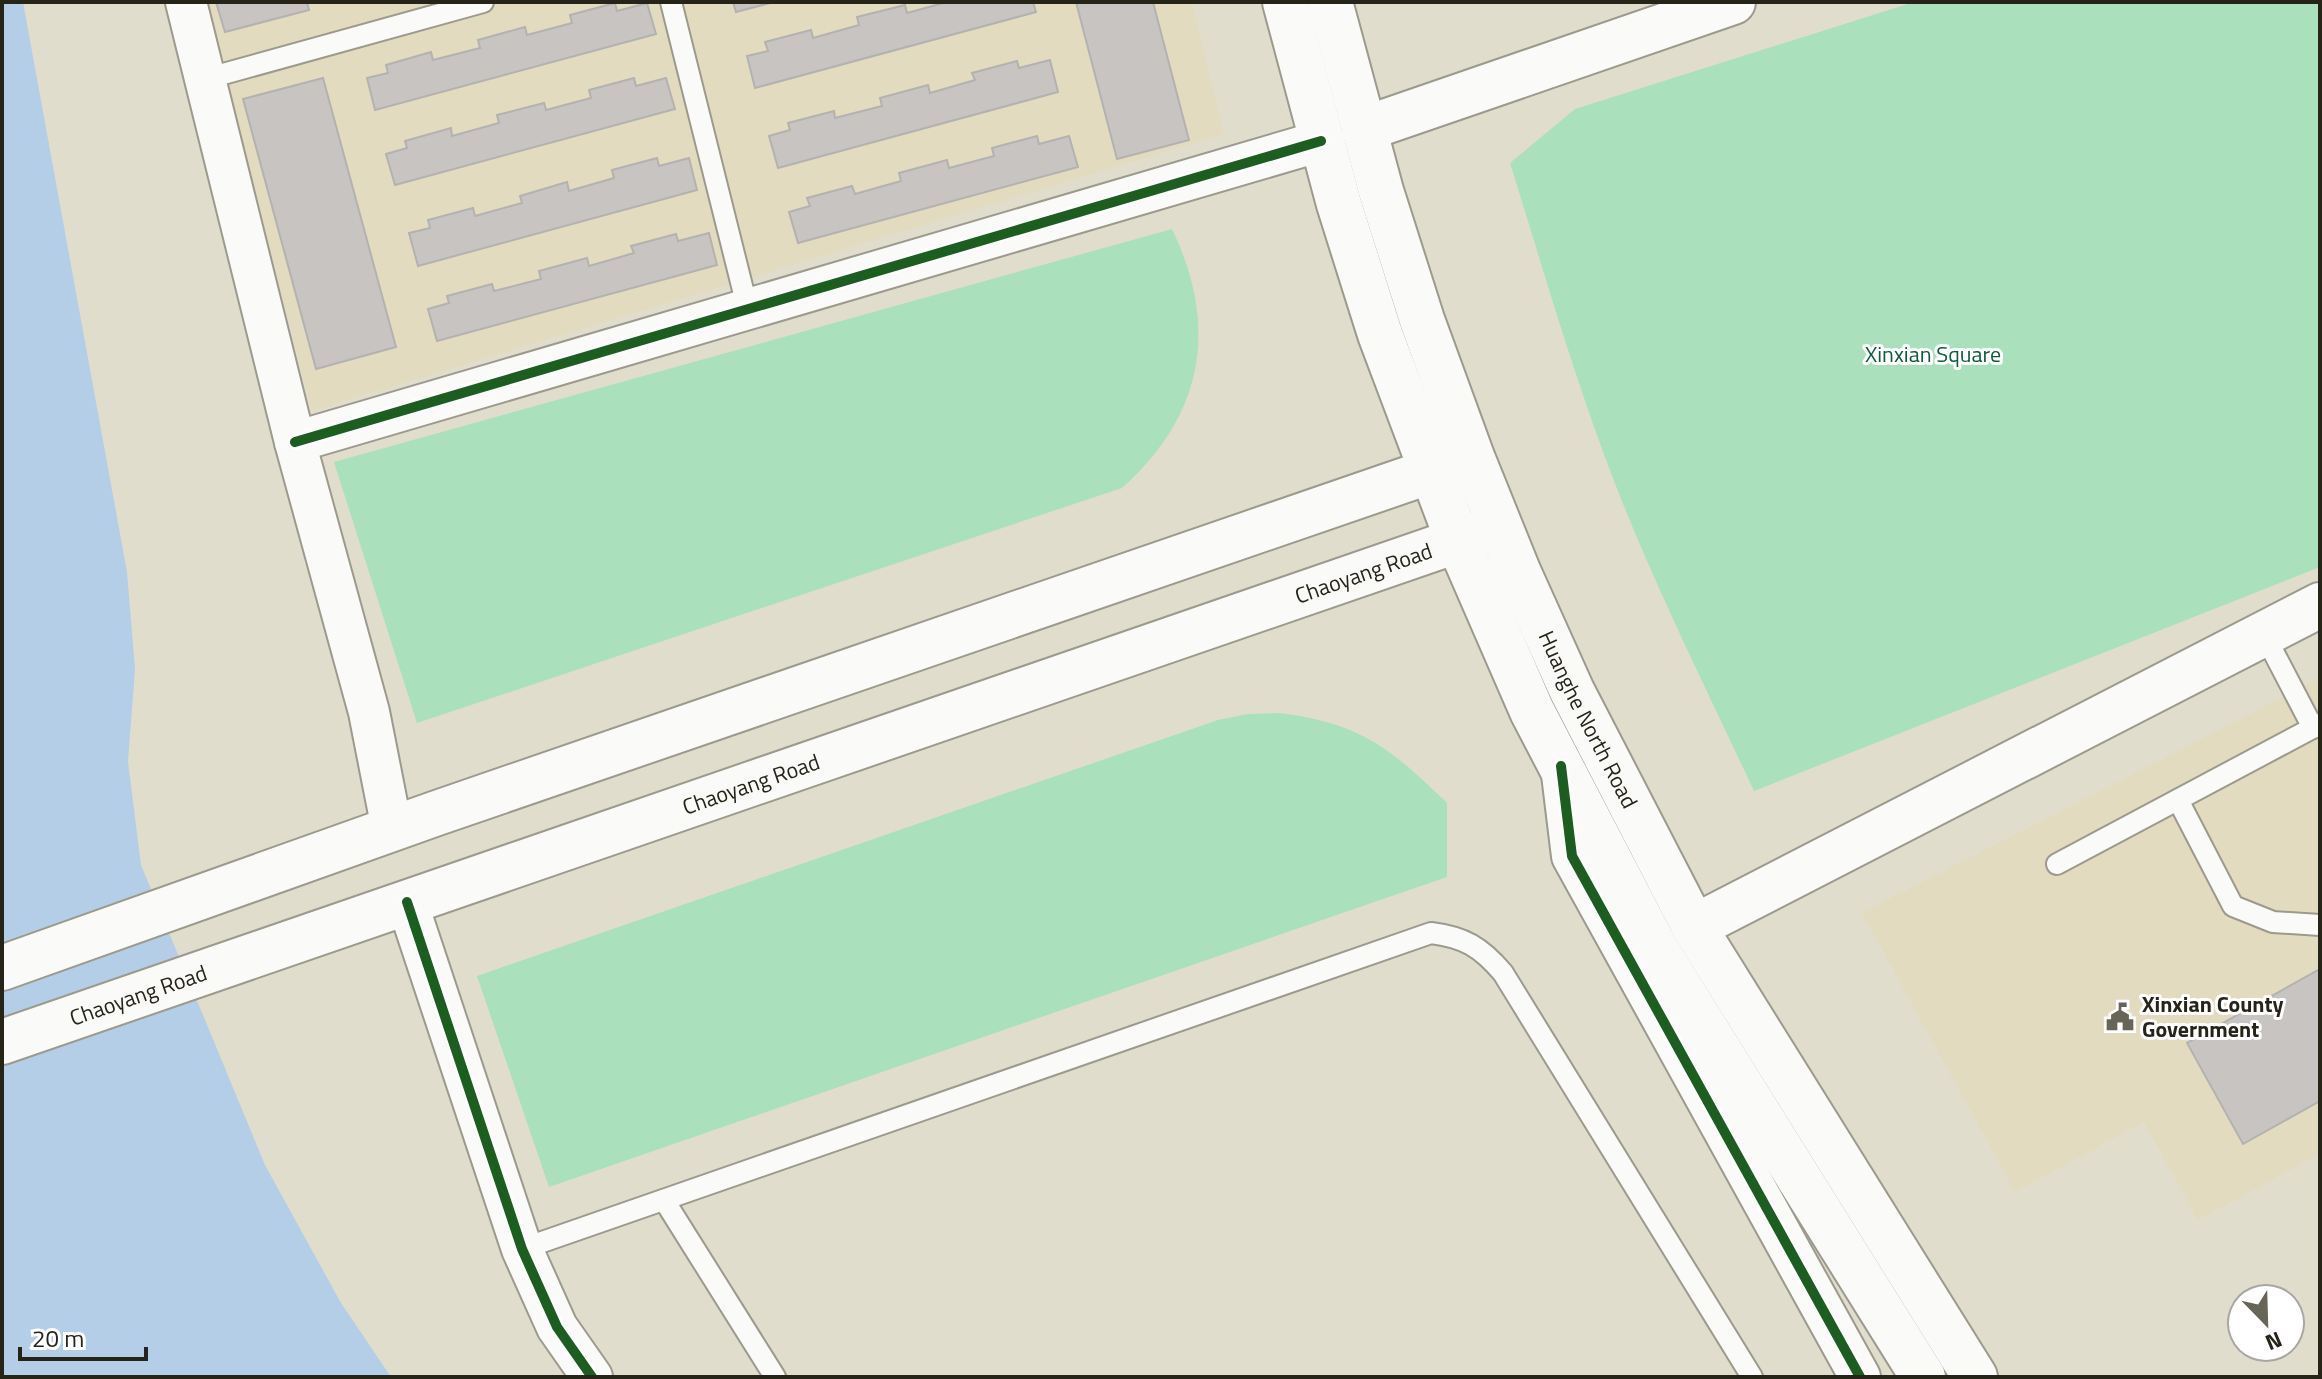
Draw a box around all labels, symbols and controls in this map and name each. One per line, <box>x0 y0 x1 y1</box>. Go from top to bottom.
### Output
park label: Xinxian Square <box>1865 337 2001 371</box>
street label: Chaoyang Road <box>1290 534 1437 612</box>
street label: Huanghe North Road <box>1530 625 1647 814</box>
street label: Chaoyang Road <box>678 745 824 823</box>
street label: Chaoyang Road <box>65 956 211 1035</box>
place label: Xinxian County Government <box>2142 987 2284 1046</box>
public building icon: Xinxian County Government <box>2105 1002 2135 1032</box>
north arrow <box>2226 1283 2306 1363</box>
scale bar <box>20 1311 146 1361</box>
text: 20 m <box>32 1320 84 1356</box>
text: N <box>2260 1323 2287 1360</box>

